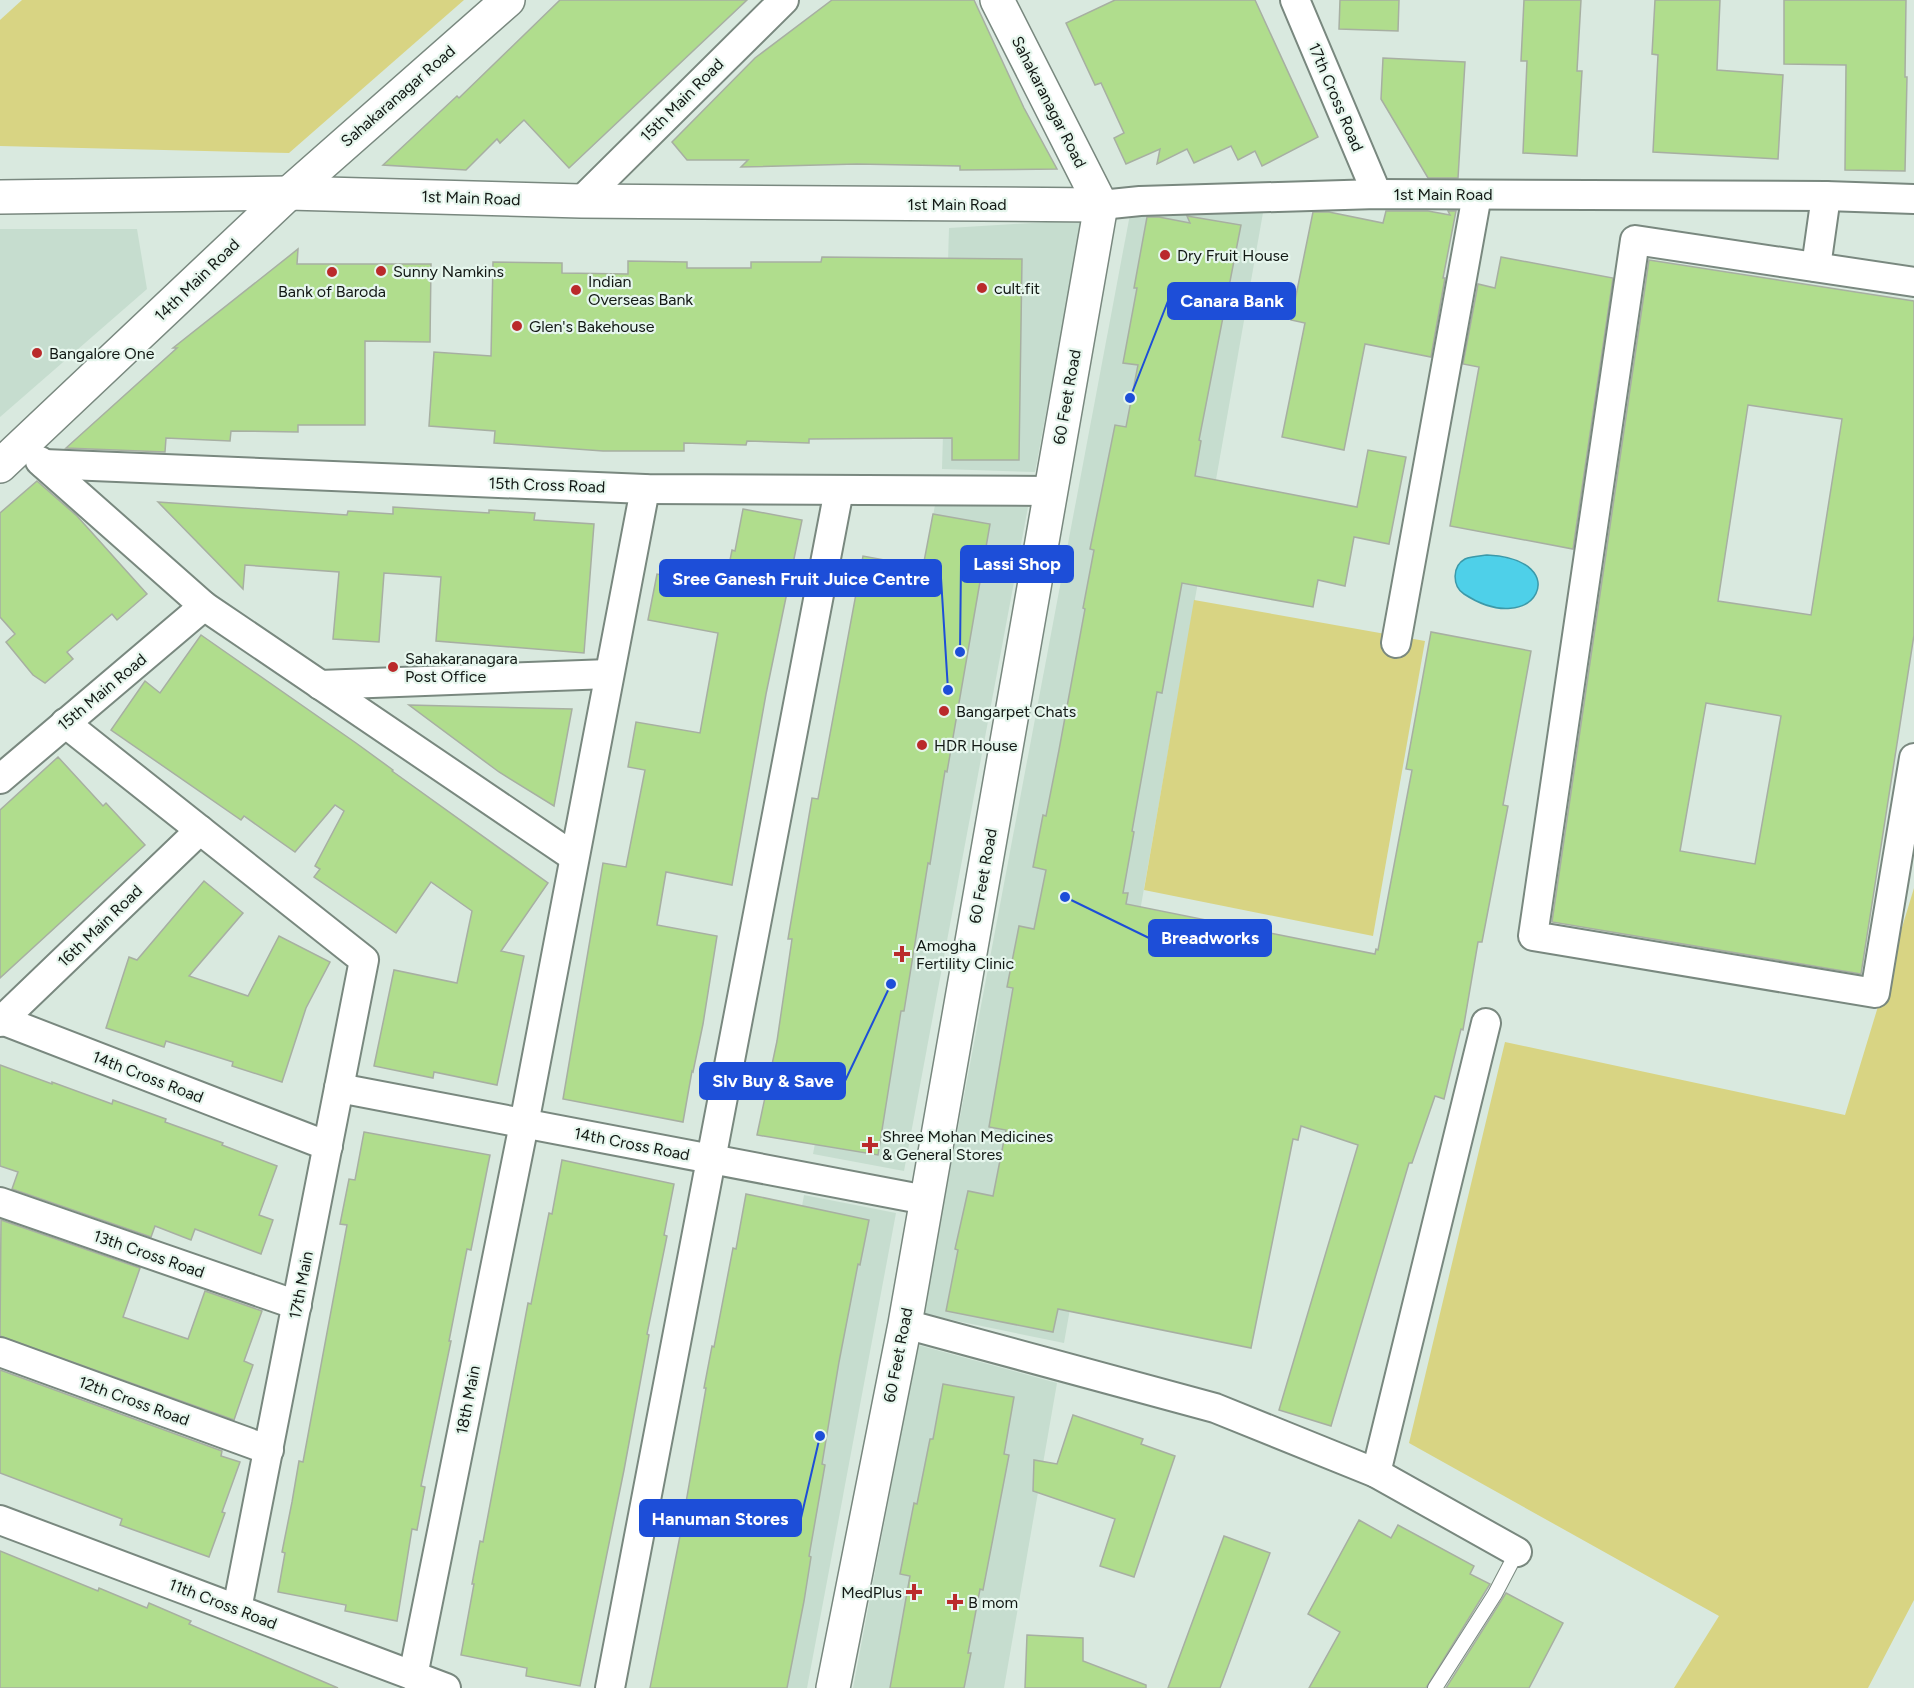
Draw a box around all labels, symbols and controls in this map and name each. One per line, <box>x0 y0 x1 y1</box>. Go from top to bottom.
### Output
street label: Sahakaranagar Road <box>1008 33 1090 171</box>
street label: 17th Cross Road <box>1305 40 1367 154</box>
street label: Sahakaranagar Road <box>337 41 459 151</box>
street label: 15th Main Road <box>636 54 728 146</box>
street label: 1st Main Road <box>1393 185 1493 204</box>
street label: 1st Main Road <box>421 187 521 209</box>
street label: 1st Main Road <box>907 195 1007 214</box>
street label: 14th Main Road <box>151 235 243 325</box>
place label: Dry Fruit House <box>1177 246 1289 265</box>
marker: Dry Fruit House <box>1158 248 1172 262</box>
place label: Sunny Namkins <box>393 262 504 281</box>
marker: Sunny Namkins <box>374 264 388 278</box>
marker: Bank of Baroda <box>325 265 339 279</box>
place label: Indian Overseas Bank <box>588 272 693 309</box>
place label: cult.fit <box>994 279 1040 298</box>
marker: cult.fit <box>975 281 989 295</box>
place label: Bank of Baroda <box>278 282 386 301</box>
marker: Indian Overseas Bank <box>569 283 583 297</box>
callout: Canara Bank <box>1168 283 1295 319</box>
text: Canara Bank <box>1180 290 1284 312</box>
place label: Glen's Bakehouse <box>529 317 655 336</box>
marker: Glen's Bakehouse <box>510 319 524 333</box>
place label: Bangalore One <box>49 344 155 363</box>
marker: Bangalore One <box>30 346 44 360</box>
street label: 60 Feet Road <box>1049 348 1085 446</box>
street label: 15th Cross Road <box>488 473 606 497</box>
callout: Lassi Shop <box>961 546 1073 582</box>
text: Lassi Shop <box>973 553 1061 575</box>
callout: Sree Ganesh Fruit Juice Centre <box>660 560 941 596</box>
text: Sree Ganesh Fruit Juice Centre <box>672 568 930 590</box>
street label: 15th Main Road <box>54 649 150 735</box>
place label: Sahakaranagara Post Office <box>405 649 518 686</box>
marker: Sahakaranagara Post Office <box>386 660 400 674</box>
place label: Bangarpet Chats <box>956 702 1076 721</box>
marker: Bangarpet Chats <box>937 704 951 718</box>
place label: HDR House <box>934 736 1018 755</box>
marker: HDR House <box>915 738 929 752</box>
street label: 60 Feet Road <box>965 827 1001 925</box>
street label: 16th Main Road <box>54 881 146 971</box>
callout: Breadworks <box>1149 920 1271 956</box>
text: Breadworks <box>1161 927 1260 949</box>
place label: Amogha Fertility Clinic <box>916 936 1015 973</box>
marker: Amogha Fertility Clinic <box>893 945 911 963</box>
street label: 14th Cross Road <box>90 1047 206 1107</box>
callout: Slv Buy & Save <box>700 1063 845 1099</box>
text: Slv Buy & Save <box>712 1070 834 1092</box>
street label: 14th Cross Road <box>573 1123 691 1165</box>
place label: Shree Mohan Medicines & General Stores <box>882 1127 1053 1164</box>
marker: Shree Mohan Medicines & General Stores <box>863 1138 877 1152</box>
street label: 13th Cross Road <box>91 1226 207 1282</box>
street label: 17th Main <box>285 1250 317 1320</box>
street label: 60 Feet Road <box>879 1306 917 1404</box>
street label: 18th Main <box>452 1364 484 1436</box>
street label: 12th Cross Road <box>76 1372 192 1430</box>
callout: Hanuman Stores <box>640 1500 801 1536</box>
text: Hanuman Stores <box>652 1508 789 1530</box>
street label: 11th Cross Road <box>166 1575 280 1633</box>
place label: MedPlus <box>841 1583 902 1602</box>
marker: MedPlus <box>907 1585 921 1599</box>
marker: B mom <box>946 1593 964 1611</box>
place label: B mom <box>968 1593 1018 1612</box>

